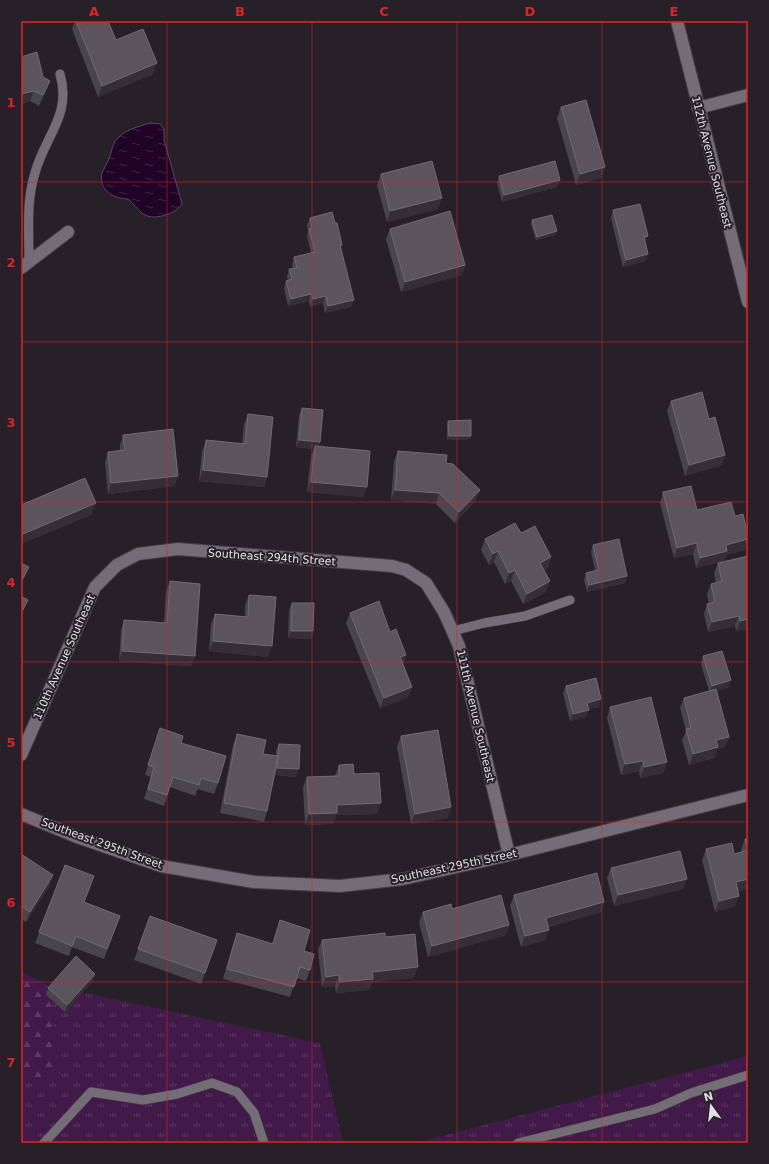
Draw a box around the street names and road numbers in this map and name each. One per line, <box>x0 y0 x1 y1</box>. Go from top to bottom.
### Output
street label: 112th Avenue Southeast <box>689 95 734 230</box>
street label: Southeast 294th Street <box>208 547 337 569</box>
street label: 110th Avenue Southeast <box>31 592 98 722</box>
street label: 111th Avenue Southeast <box>454 649 497 784</box>
street label: Southeast 295th Street <box>39 815 165 872</box>
street label: Southeast 295th Street <box>390 847 519 886</box>

